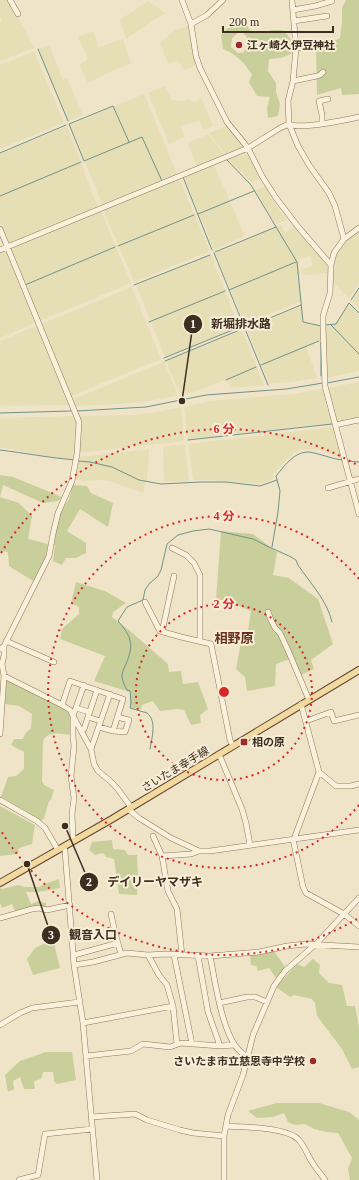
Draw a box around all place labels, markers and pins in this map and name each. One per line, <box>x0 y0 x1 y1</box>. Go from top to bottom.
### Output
place label: 江ヶ崎久伊豆神社 <box>247 39 335 51</box>
marker: 江ヶ崎久伊豆神社 <box>234 40 244 50</box>
callout: 新堀排水路 <box>183 312 279 336</box>
centre of rings <box>217 685 231 699</box>
place label: 相の原 <box>252 736 285 748</box>
marker: 相の原 <box>239 737 249 747</box>
callout: デイリーヤマザキ <box>79 870 211 894</box>
callout: 観音入口 <box>41 923 125 947</box>
place label: さいたま市立慈恩寺中学校 <box>173 1055 305 1067</box>
marker: さいたま市立慈恩寺中学校 <box>308 1056 318 1066</box>

